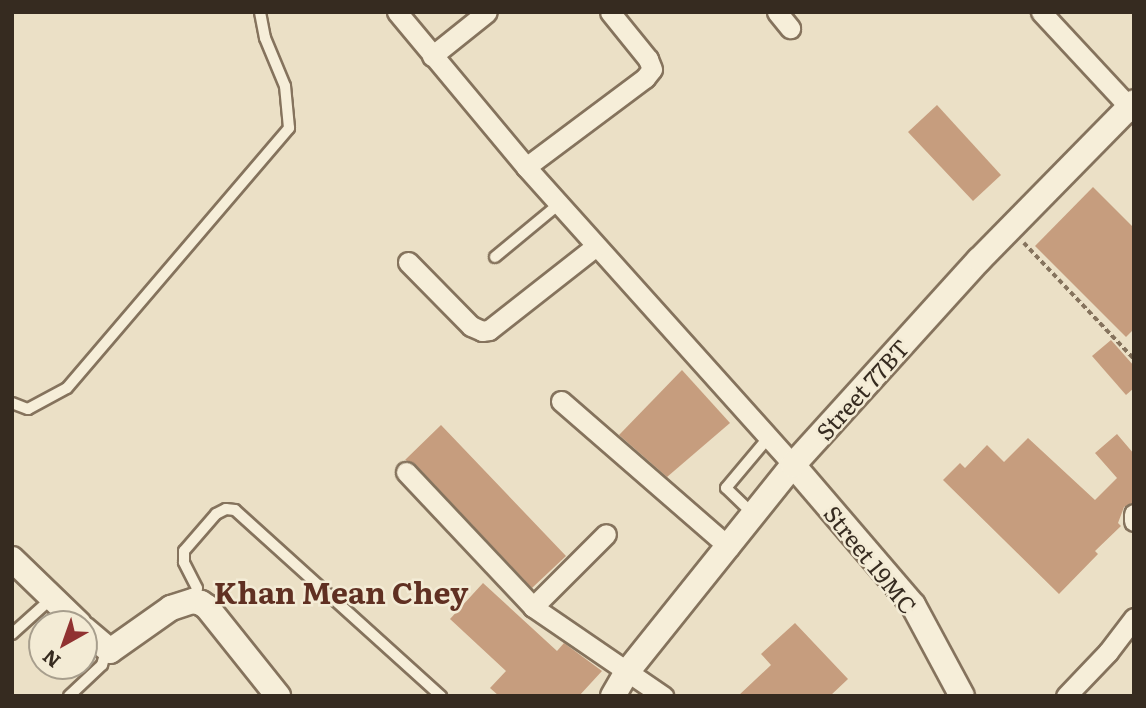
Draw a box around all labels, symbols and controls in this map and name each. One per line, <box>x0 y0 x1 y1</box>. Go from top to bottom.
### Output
street label: Street 77BT <box>810 333 914 445</box>
street label: Street 19MC <box>819 500 923 618</box>
district label: Khan Mean Chey <box>214 573 468 609</box>
north arrow <box>28 610 98 680</box>
text: N <box>36 644 66 675</box>

